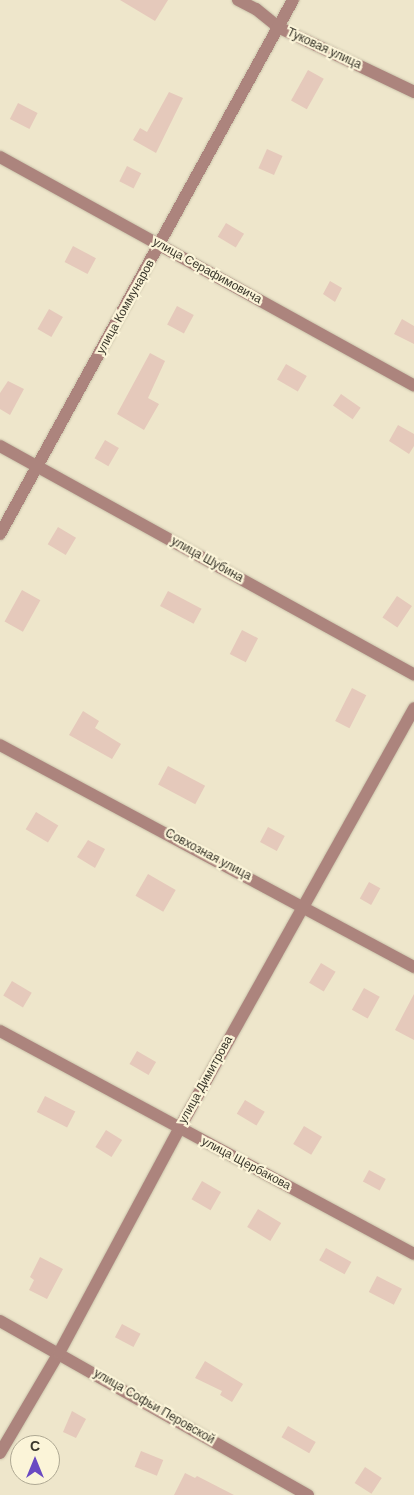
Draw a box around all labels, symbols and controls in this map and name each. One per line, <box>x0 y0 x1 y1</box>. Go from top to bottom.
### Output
street label: Туковая улица <box>285 26 363 72</box>
street label: улица Серафимовича <box>150 235 264 307</box>
street label: улица Коммунаров <box>94 257 158 357</box>
street label: улица Шубина <box>168 534 246 586</box>
street label: Совхозная улица <box>162 826 254 884</box>
street label: улица Димитрова <box>176 1034 236 1126</box>
street label: улица Щербакова <box>199 1134 293 1194</box>
street label: улица Софьи Перовской <box>91 1366 217 1448</box>
north arrow <box>10 1435 60 1485</box>
text: С <box>30 1437 40 1455</box>

